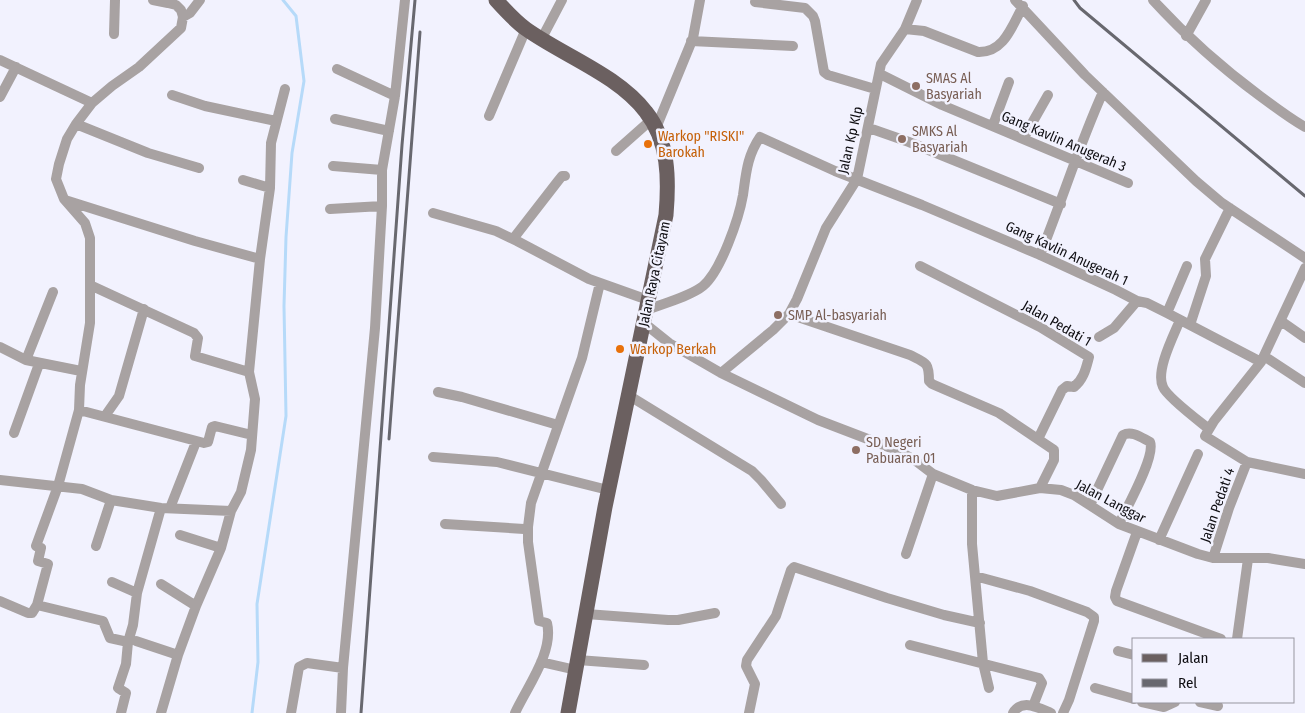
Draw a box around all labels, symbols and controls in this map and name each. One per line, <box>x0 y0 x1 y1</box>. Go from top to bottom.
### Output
place label: SMAS Al Basyariah <box>926 70 982 103</box>
marker: SMAS Al Basyariah <box>910 80 922 92</box>
street label: Jalan Kp Klp <box>835 105 866 175</box>
street label: Gang Kavlin Anugerah 3 <box>999 107 1129 175</box>
place label: SMKS Al Basyariah <box>912 123 968 156</box>
place label: Warkop "RISKI" Barokah <box>658 128 744 161</box>
marker: SMKS Al Basyariah <box>896 133 908 145</box>
marker: Warkop "RISKI" Barokah <box>642 138 654 150</box>
street label: Gang Kavlin Anugerah 1 <box>1003 218 1131 289</box>
street label: Jalan Raya Citayam <box>635 220 674 328</box>
street label: Jalan Pedati 1 <box>1019 297 1094 350</box>
place label: SMP Al-basyariah <box>788 307 887 324</box>
marker: SMP Al-basyariah <box>772 309 784 321</box>
place label: Warkop Berkah <box>630 341 716 358</box>
marker: Warkop Berkah <box>614 343 626 355</box>
place label: SD Negeri Pabuaran 01 <box>866 434 935 467</box>
marker: SD Negeri Pabuaran 01 <box>850 444 862 456</box>
street label: Jalan Pedati 4 <box>1197 465 1238 545</box>
street label: Jalan Langgar <box>1073 476 1149 527</box>
legend <box>1132 638 1295 703</box>
text: Jalan <box>1178 649 1208 667</box>
text: Rel <box>1178 674 1197 692</box>

